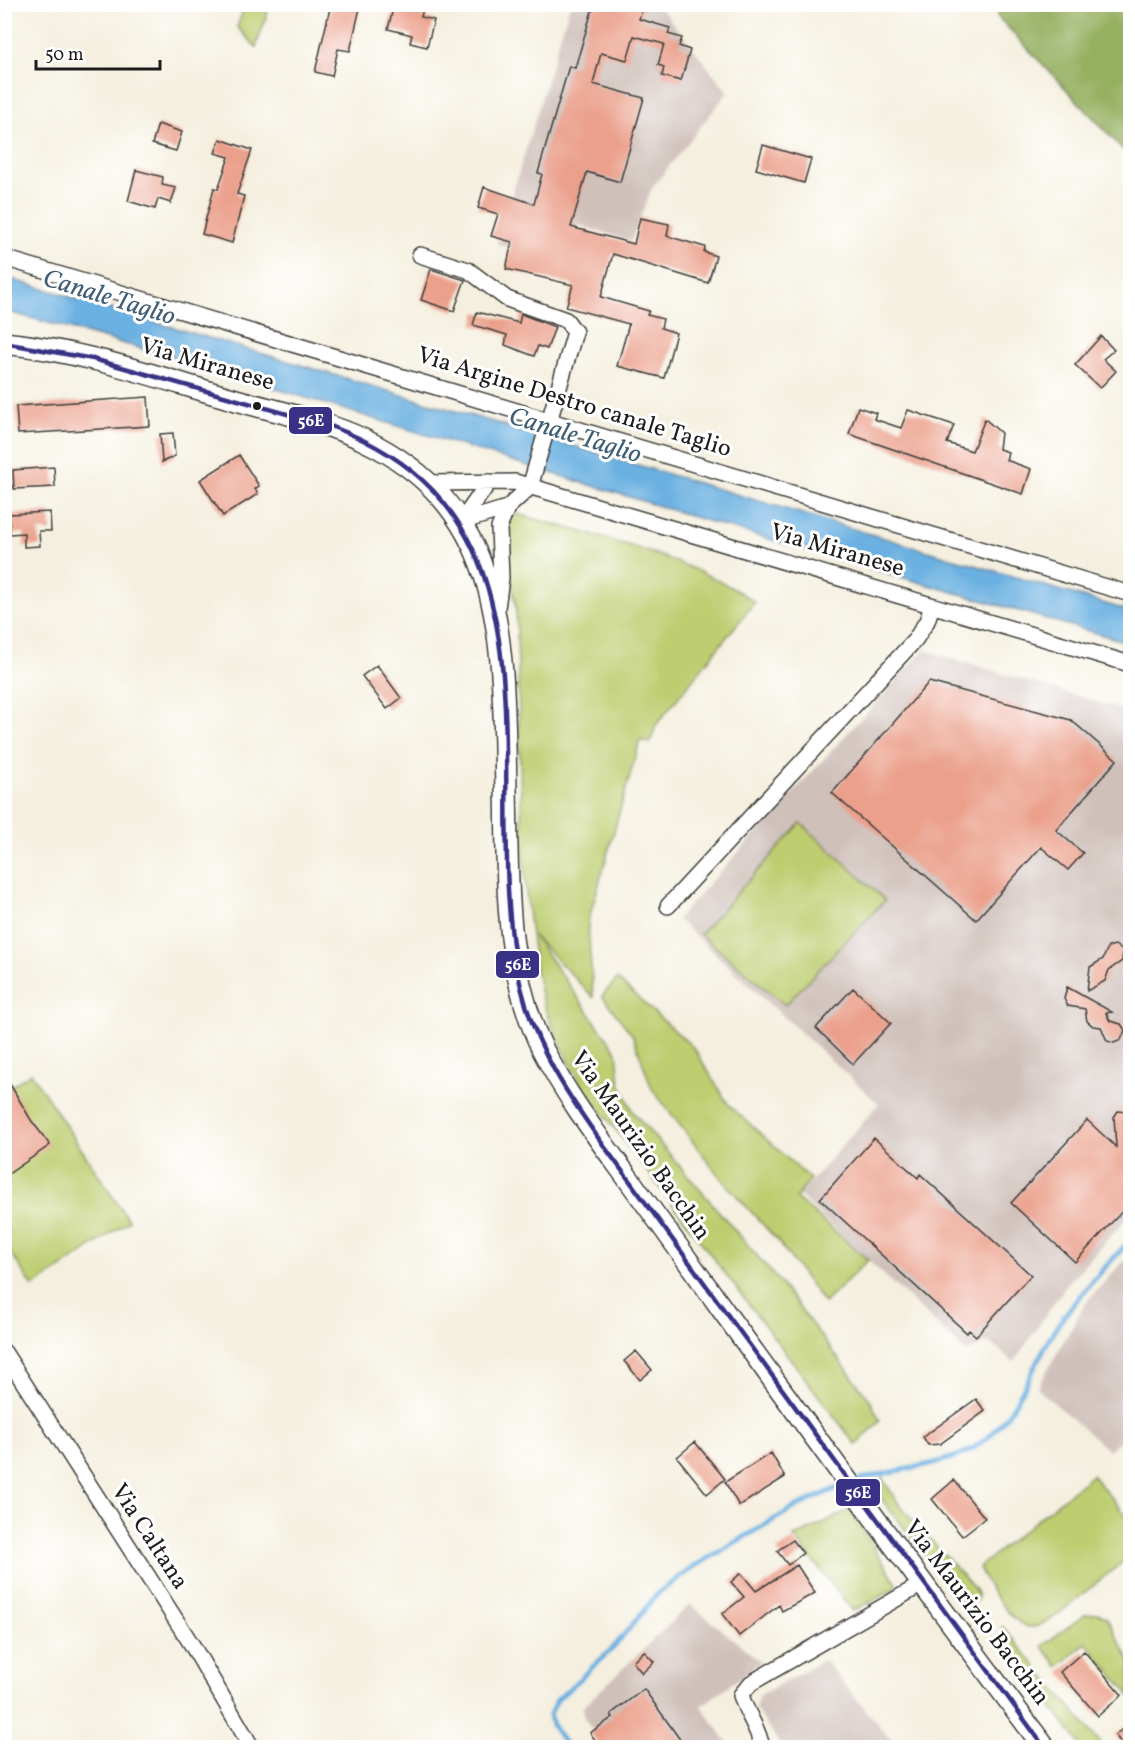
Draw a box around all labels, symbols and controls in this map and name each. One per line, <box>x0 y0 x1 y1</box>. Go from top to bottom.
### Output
scale bar <box>36 33 160 71</box>
text: 50 m <box>45 43 84 68</box>
water label: Canale Taglio <box>38 261 180 335</box>
street label: Via Miranese <box>136 330 278 400</box>
street label: Via Argine Destro canale Taglio <box>413 339 735 467</box>
water label: Canale Taglio <box>504 399 646 473</box>
unlabelled marker <box>251 400 263 412</box>
line badge: 56E <box>288 406 333 435</box>
text: 56E <box>298 411 324 433</box>
street label: Via Miranese <box>766 516 908 586</box>
line badge: 56E <box>495 950 540 979</box>
text: 56E <box>505 955 531 977</box>
street label: Via Maurizio Bacchin <box>562 1044 718 1248</box>
street label: Via Caltana <box>102 1477 196 1597</box>
line badge: 56E <box>835 1478 881 1507</box>
text: 56E <box>845 1483 871 1505</box>
street label: Via Maurizio Bacchin <box>895 1513 1057 1713</box>

